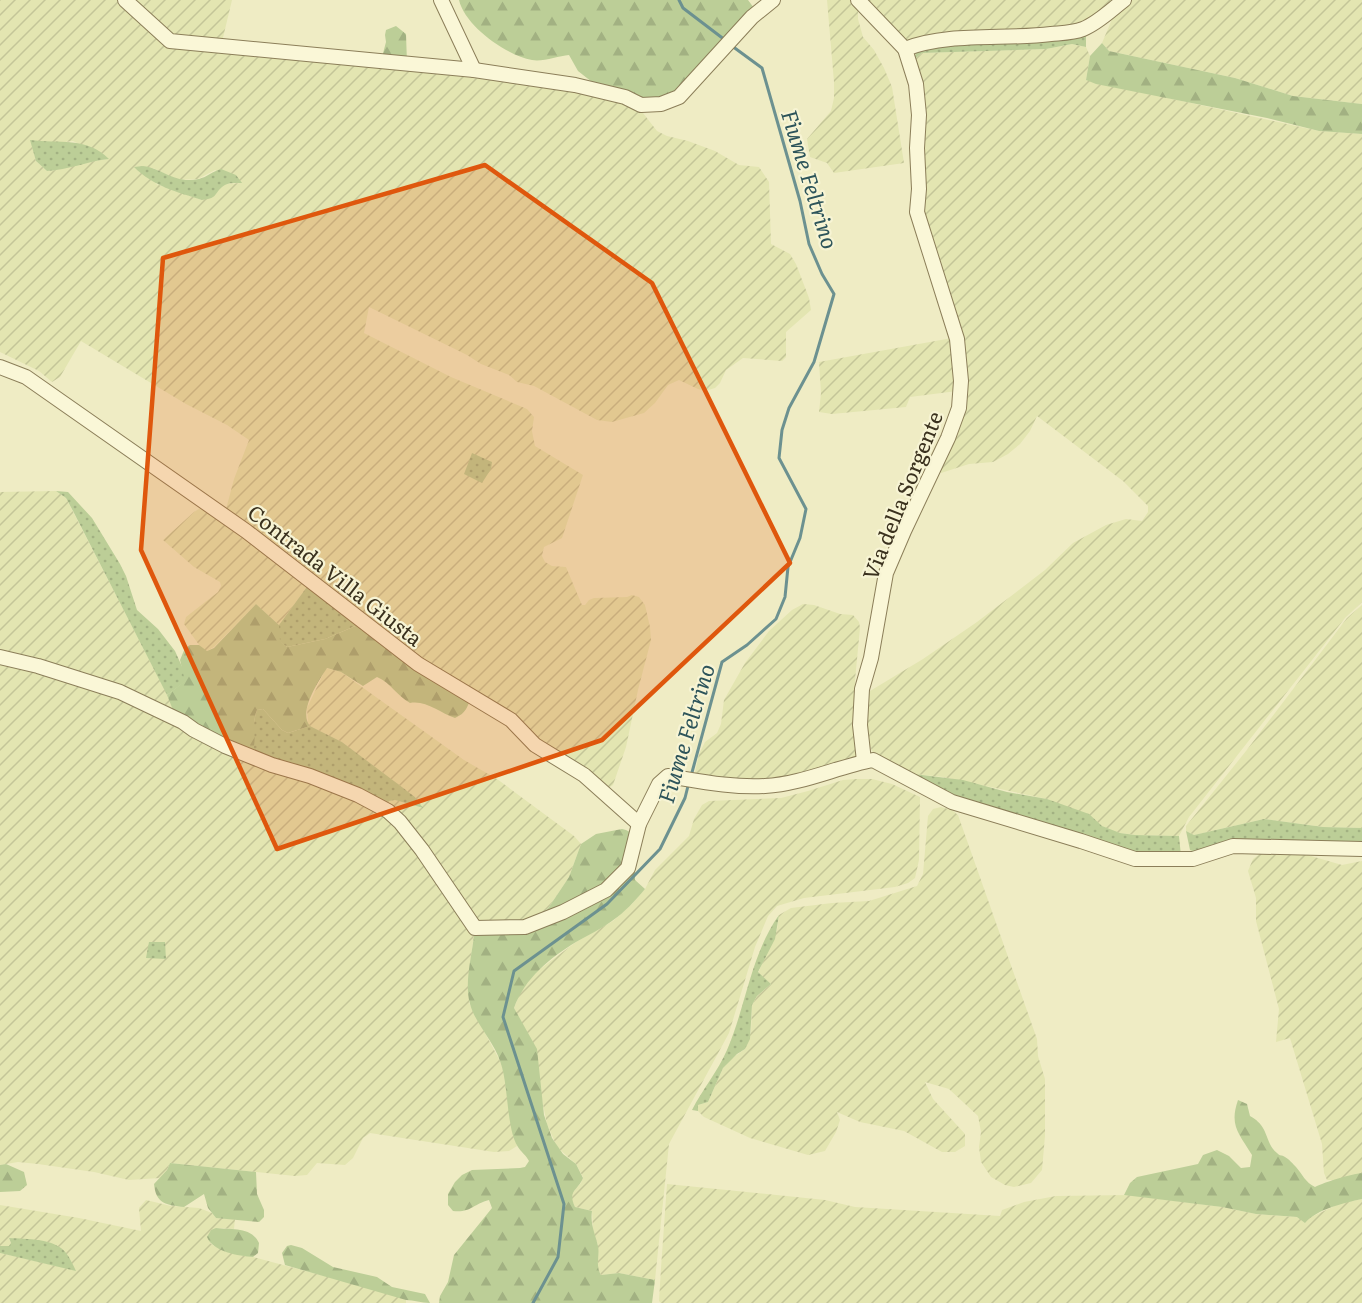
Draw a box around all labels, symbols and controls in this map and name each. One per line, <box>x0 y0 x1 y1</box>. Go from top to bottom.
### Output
water label: Fiume Feltrino <box>774 105 848 253</box>
street label: Via della Sorgente <box>853 406 949 584</box>
street label: Contrada Villa Giusta <box>242 496 431 653</box>
water label: Fiume Feltrino <box>648 659 722 807</box>

